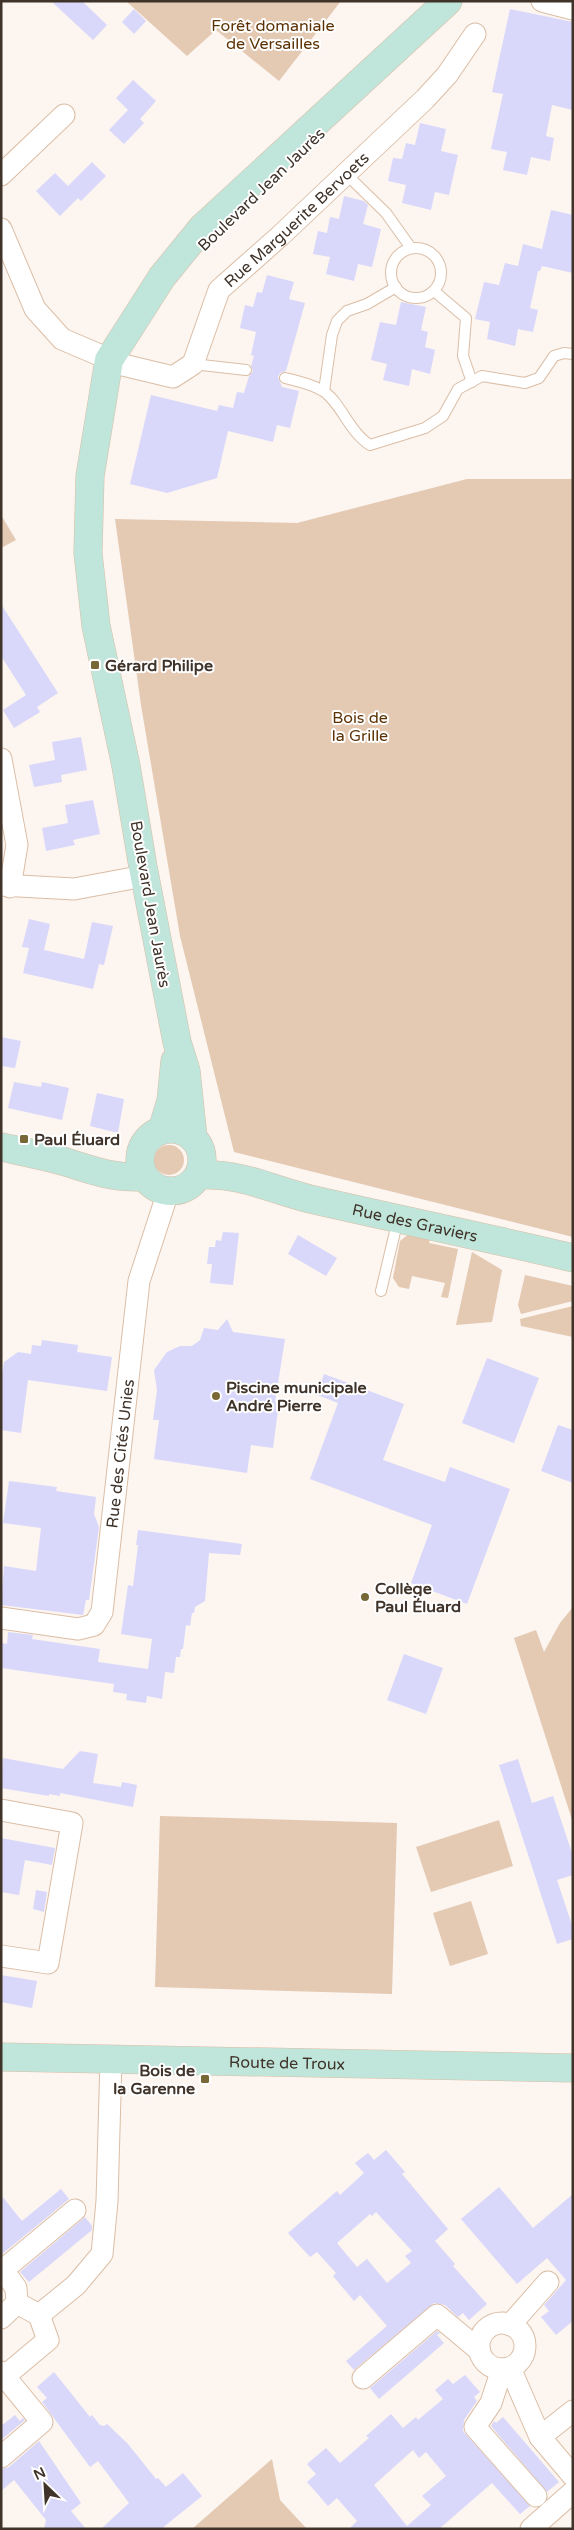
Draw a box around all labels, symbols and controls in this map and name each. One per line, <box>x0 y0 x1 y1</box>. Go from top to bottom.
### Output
park label: Forêt domaniale de Versailles <box>211 16 335 54</box>
street label: Boulevard Jean Jaurès <box>194 124 329 256</box>
street label: Rue Marguerite Bervoets <box>220 148 374 292</box>
place label: Gérard Philipe <box>105 656 213 676</box>
marker: Gérard Philipe <box>89 659 101 671</box>
park label: Bois de la Grille <box>332 708 388 746</box>
street label: Boulevard Jean Jaurès <box>125 819 175 989</box>
place label: Paul Éluard <box>34 1130 120 1150</box>
marker: Paul Éluard <box>18 1133 30 1145</box>
street label: Rue des Graviers <box>350 1200 480 1247</box>
street label: Rue des Cités Unies <box>102 1378 139 1529</box>
place label: Piscine municipale André Pierre <box>226 1378 367 1416</box>
marker: Piscine municipale André Pierre <box>210 1390 222 1402</box>
place label: Collège Paul Éluard <box>375 1579 461 1617</box>
marker: Collège Paul Éluard <box>359 1591 371 1603</box>
street label: Route de Troux <box>229 2052 345 2075</box>
place label: Bois de la Garenne <box>113 2061 195 2099</box>
marker: Bois de la Garenne <box>199 2073 211 2085</box>
north arrow <box>20 2460 70 2510</box>
text: N <box>31 2464 48 2484</box>

